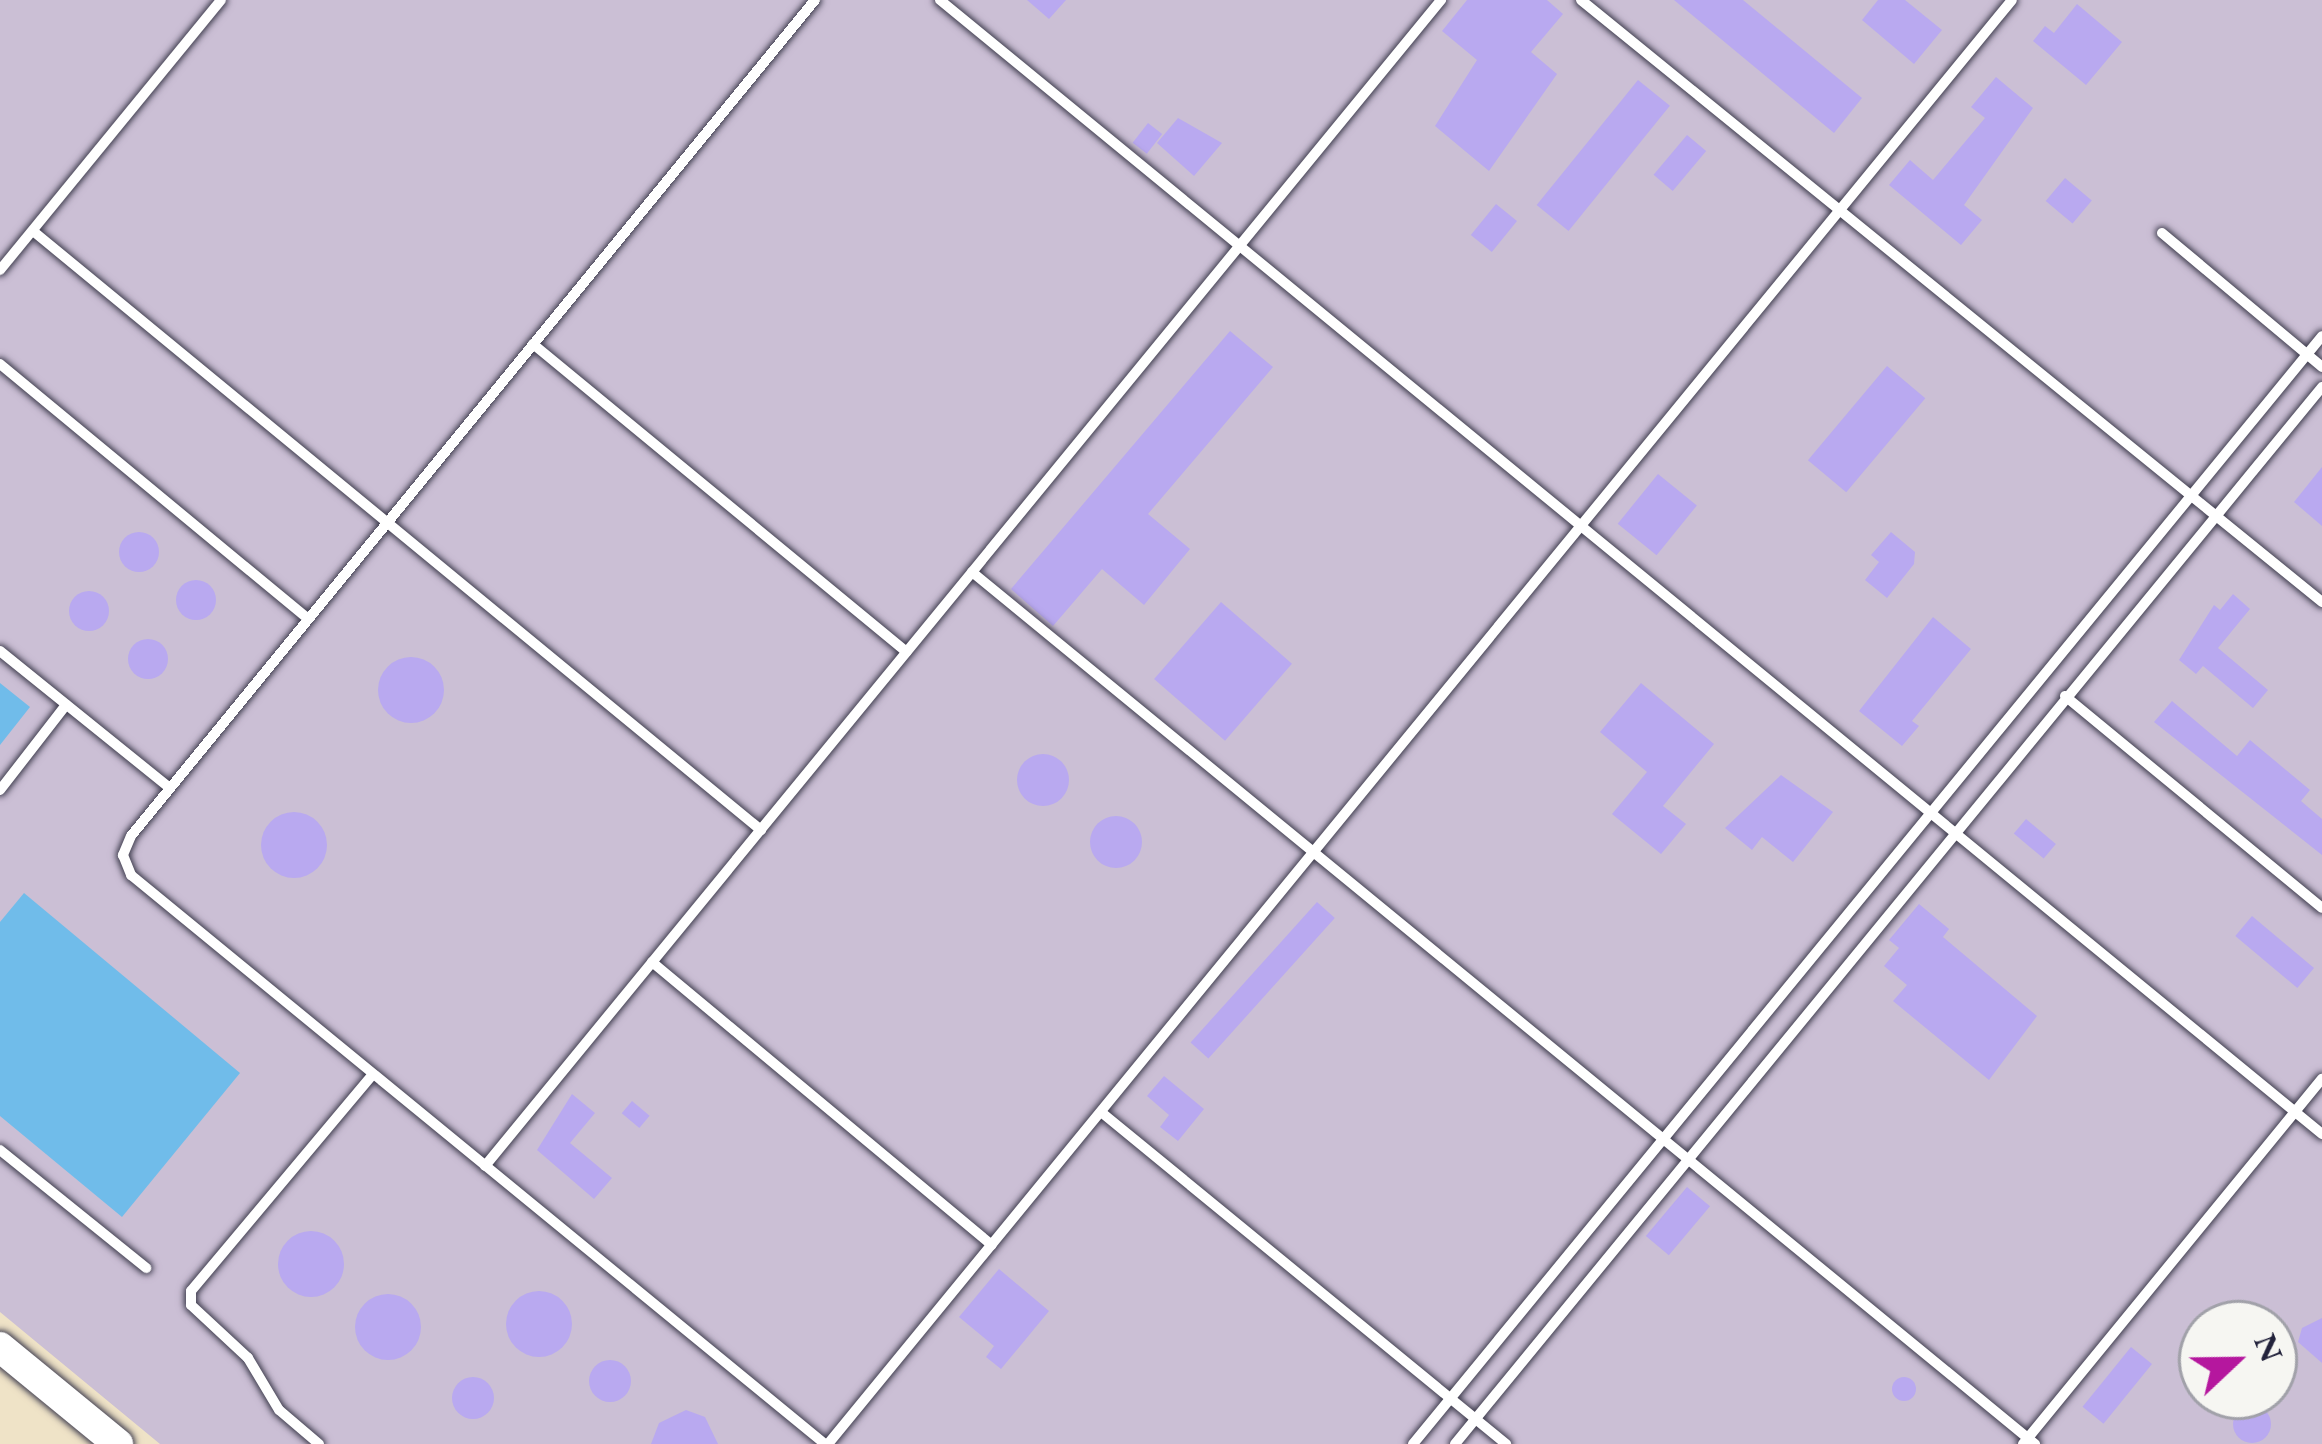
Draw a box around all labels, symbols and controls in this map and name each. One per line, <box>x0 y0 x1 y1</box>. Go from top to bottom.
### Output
north arrow <box>2178 1300 2298 1420</box>
text: N <box>2244 1327 2294 1368</box>

